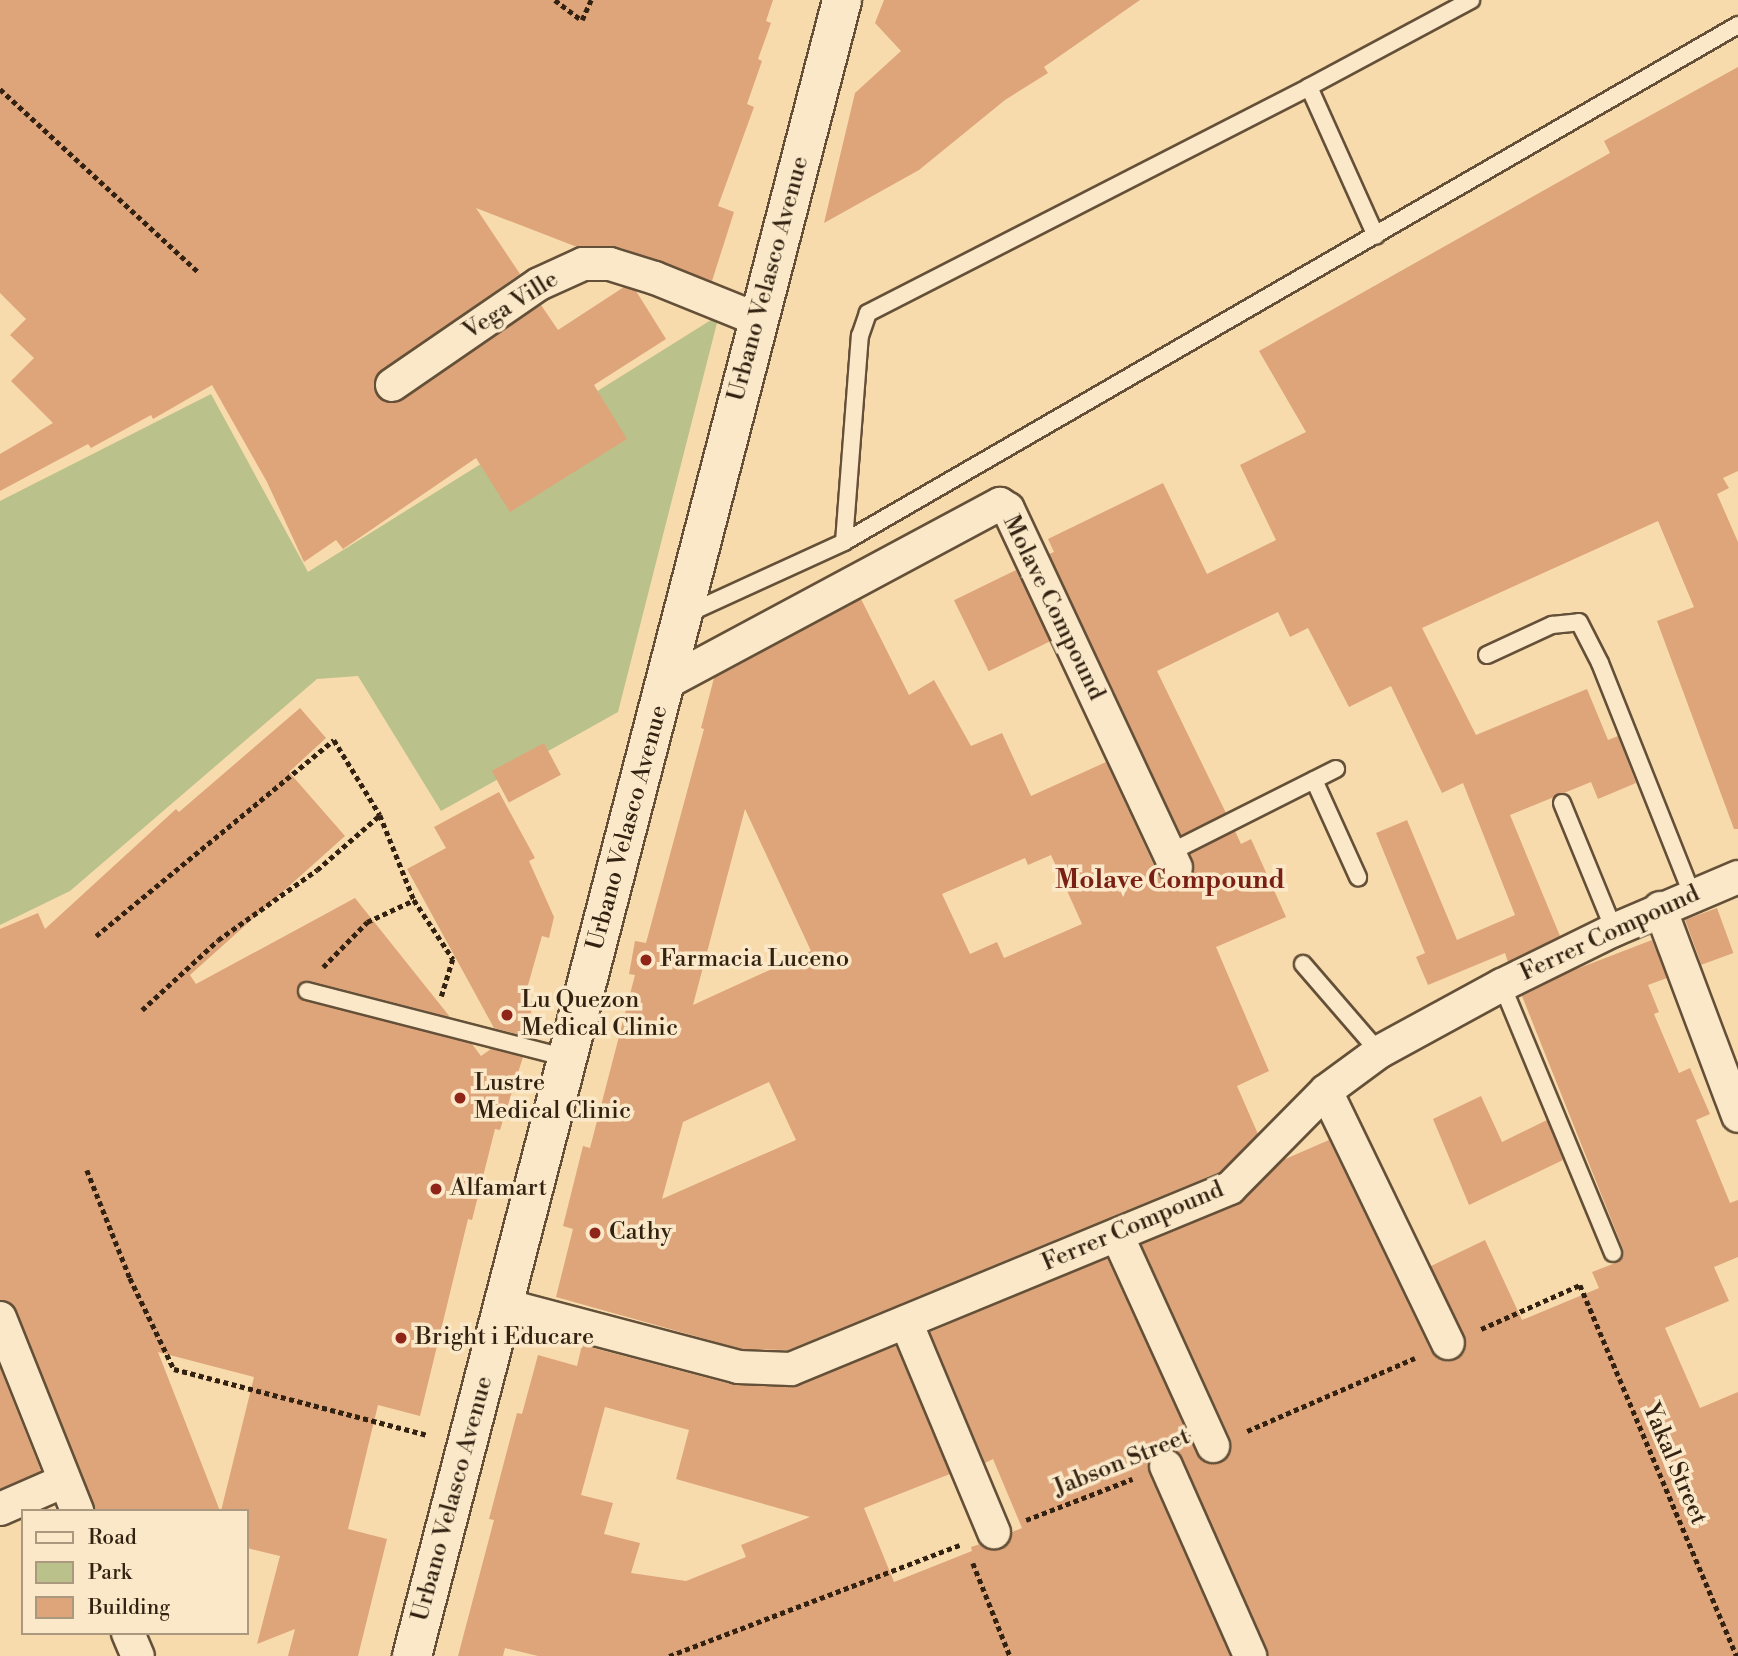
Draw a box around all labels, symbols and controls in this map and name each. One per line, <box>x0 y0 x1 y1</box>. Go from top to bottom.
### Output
street label: Urbano Velasco Avenue <box>722 153 816 405</box>
street label: Vega Ville <box>458 265 564 347</box>
street label: Molave Compound <box>996 511 1110 705</box>
street label: Urbano Velasco Avenue <box>581 702 675 954</box>
district label: Molave Compound <box>1055 865 1285 897</box>
street label: Ferrer Compound <box>1516 880 1704 988</box>
place label: Farmacia Luceno <box>660 946 849 974</box>
marker: Farmacia Luceno <box>638 952 654 968</box>
place label: Lu Quezon Medical Clinic <box>521 987 678 1043</box>
marker: Lu Quezon Medical Clinic <box>499 1007 515 1023</box>
place label: Lustre Medical Clinic <box>474 1070 631 1126</box>
marker: Lustre Medical Clinic <box>452 1090 468 1106</box>
place label: Alfamart <box>450 1175 547 1203</box>
street label: Ferrer Compound <box>1038 1176 1228 1278</box>
marker: Alfamart <box>428 1181 444 1197</box>
place label: Cathy <box>609 1219 672 1247</box>
marker: Cathy <box>587 1225 603 1241</box>
place label: Bright i Educare <box>415 1324 594 1352</box>
marker: Bright i Educare <box>393 1330 409 1346</box>
street label: Urbano Velasco Avenue <box>406 1373 500 1625</box>
street label: Yakal Street <box>1635 1399 1713 1529</box>
street label: Jabson Street <box>1050 1423 1194 1503</box>
legend <box>21 1509 248 1635</box>
text: Road <box>88 1525 137 1551</box>
text: Park <box>88 1560 132 1586</box>
text: Building <box>88 1595 170 1621</box>

